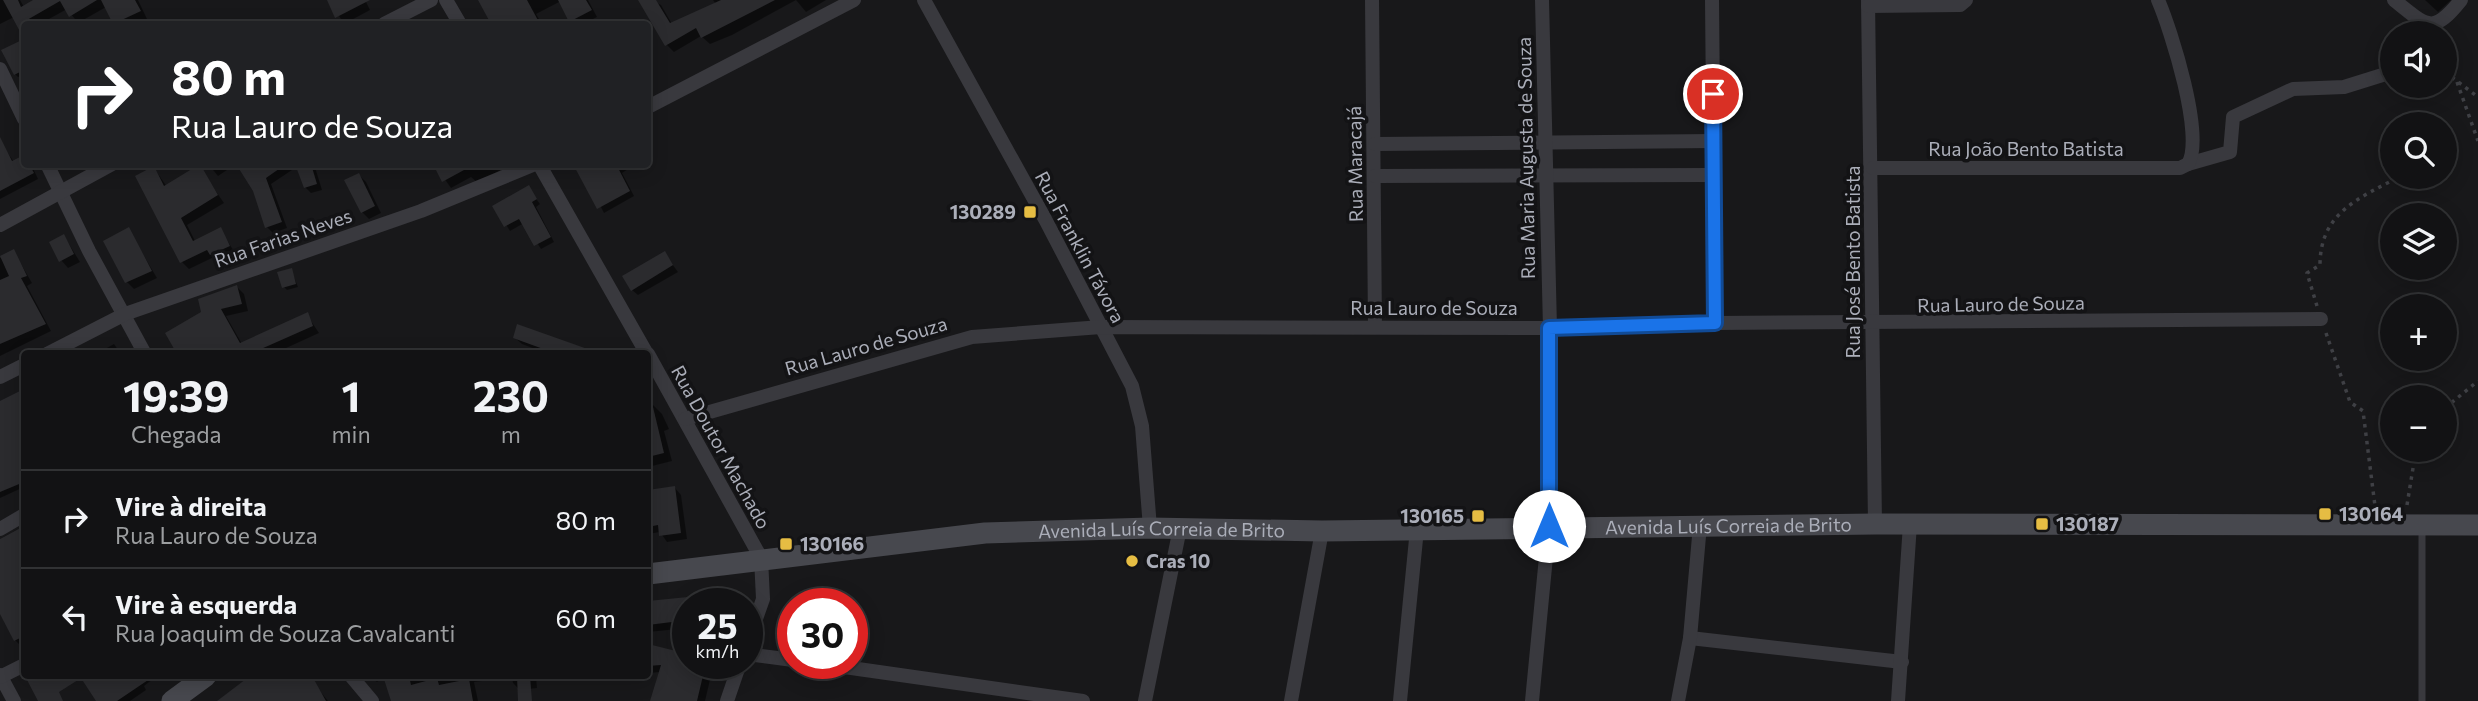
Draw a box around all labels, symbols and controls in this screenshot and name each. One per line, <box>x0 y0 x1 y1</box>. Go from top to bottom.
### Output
map controls <box>2380 21 2457 462</box>
button: sound <box>2380 21 2457 98</box>
street label: Rua Maria Augusta de Souza <box>1512 37 1539 279</box>
text: 80 m <box>171 45 286 105</box>
icon: right <box>56 49 147 140</box>
pin <box>1683 64 1743 124</box>
icon: arrive <box>1694 75 1732 113</box>
text: Rua Lauro de Souza <box>171 105 453 145</box>
street label: Rua Maracajá <box>1342 106 1367 222</box>
button: search <box>2380 112 2457 189</box>
street label: Rua João Bento Batista <box>1928 137 2124 160</box>
street label: Rua José Bento Batista <box>1841 166 1864 358</box>
street label: Rua Franklin Távora <box>1031 167 1130 327</box>
place label: 130289 <box>950 200 1016 223</box>
street label: Rua Farias Neves <box>211 203 355 272</box>
button: layers <box>2380 203 2457 280</box>
marker: 130289 <box>1022 204 1038 220</box>
street label: Rua Lauro de Souza <box>1917 291 2085 316</box>
button: + <box>2380 294 2457 371</box>
street label: Rua Lauro de Souza <box>1350 296 1518 319</box>
street label: Rua Lauro de Souza <box>782 311 950 380</box>
street label: Rua Doutor Machado <box>667 361 776 533</box>
text: 19:39 <box>123 369 229 421</box>
text: 1 <box>342 369 361 421</box>
text: 230 <box>473 369 549 421</box>
button: − <box>2380 385 2457 462</box>
text: Chegada <box>131 420 222 448</box>
text: min <box>331 420 371 448</box>
text: m <box>501 420 521 448</box>
position arrow <box>1512 489 1586 563</box>
text: Vire à direita <box>115 490 267 521</box>
icon: right <box>56 500 94 538</box>
place label: 130164 <box>2339 502 2404 525</box>
text: 80 m <box>556 504 616 535</box>
place label: 130165 <box>1400 504 1464 527</box>
marker: 130164 <box>2317 506 2333 522</box>
marker: 130165 <box>1470 508 1486 524</box>
street label: Avenida Luís Correia de Brito <box>1605 512 1852 538</box>
place label: 130187 <box>2056 512 2119 535</box>
street label: Avenida Luís Correia de Brito <box>1038 516 1285 542</box>
marker: 130187 <box>2034 516 2050 532</box>
text: Rua Lauro de Souza <box>115 521 318 549</box>
place label: 130166 <box>800 532 864 555</box>
marker: 130166 <box>778 536 794 552</box>
place label: Cras 10 <box>1146 549 1210 572</box>
marker: Cras 10 <box>1124 553 1140 569</box>
text: Vire à esquerda <box>115 588 297 619</box>
speed limit sign: 30 <box>777 588 868 679</box>
icon: left <box>56 598 94 636</box>
text: 60 m <box>556 602 616 633</box>
text: 25 <box>697 603 738 646</box>
text: Rua Joaquim de Souza Cavalcanti <box>115 619 455 647</box>
text: km/h <box>696 640 739 662</box>

